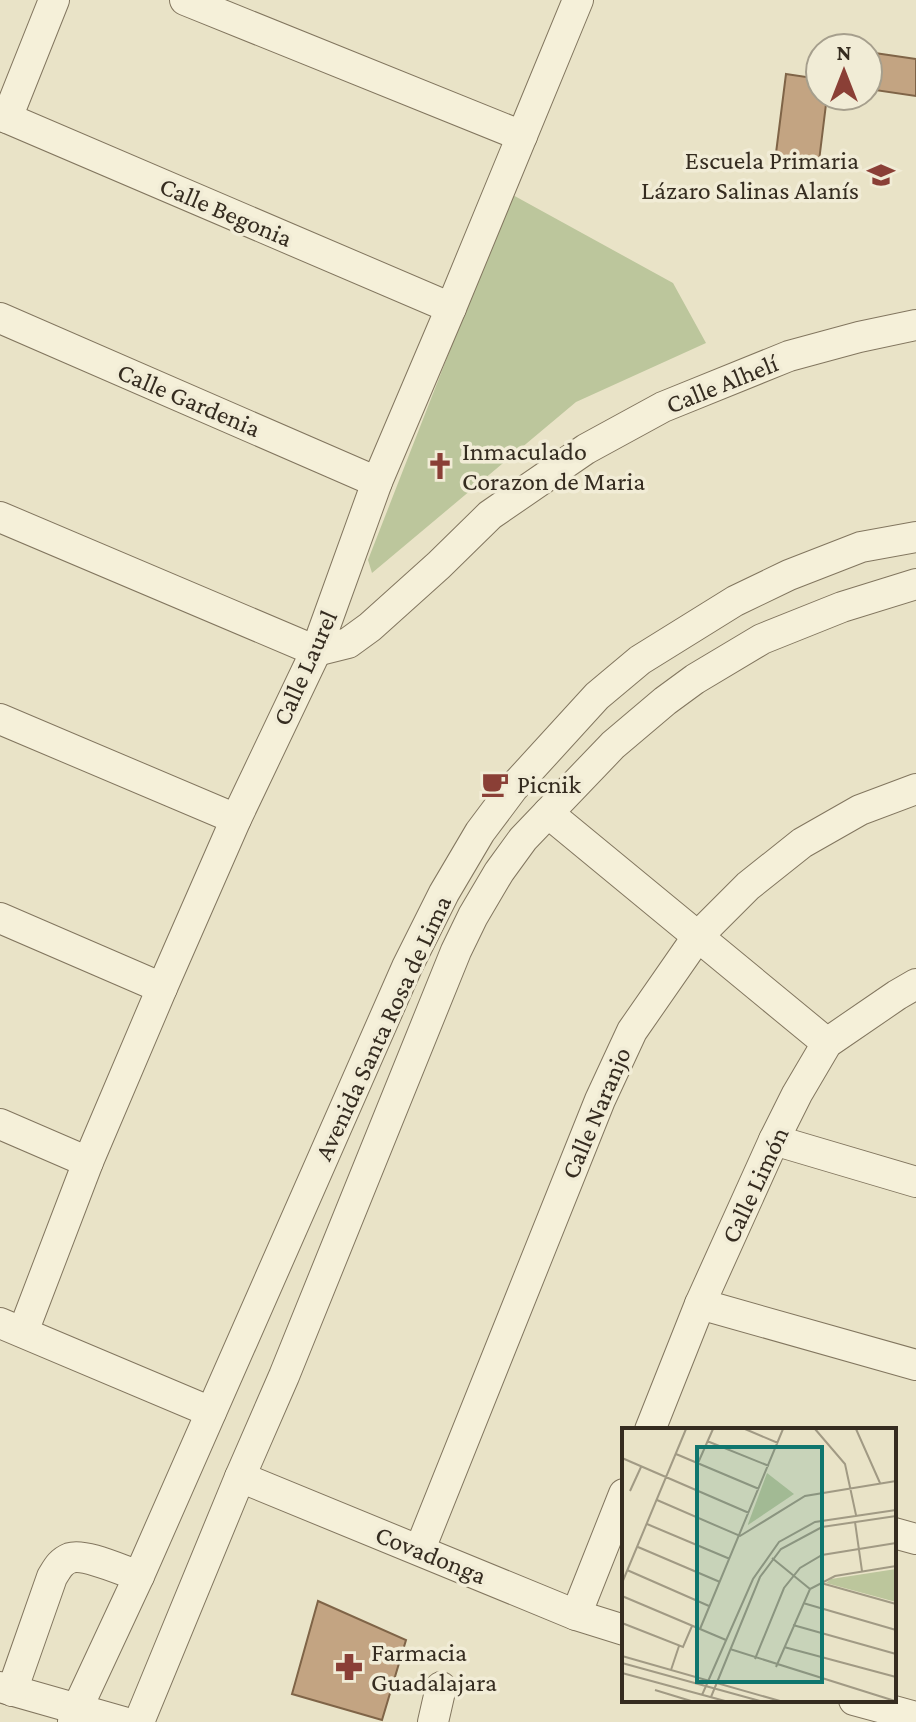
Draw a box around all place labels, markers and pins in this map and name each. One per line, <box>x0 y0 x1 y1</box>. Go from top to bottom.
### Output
place label: Escuela Primaria Lázaro Salinas Alanís <box>641 146 859 205</box>
school or university icon: Escuela Primaria Lázaro Salinas Alanís <box>866 160 896 190</box>
place label: Inmaculado Corazon de Maria <box>462 437 645 496</box>
church icon: Inmaculado Corazon de Maria <box>425 451 455 481</box>
cafe icon: Picnik <box>480 769 510 799</box>
place label: Picnik <box>517 770 581 799</box>
place label: Farmacia Guadalajara <box>371 1638 497 1697</box>
pharmacy icon: Farmacia Guadalajara <box>334 1652 364 1682</box>

